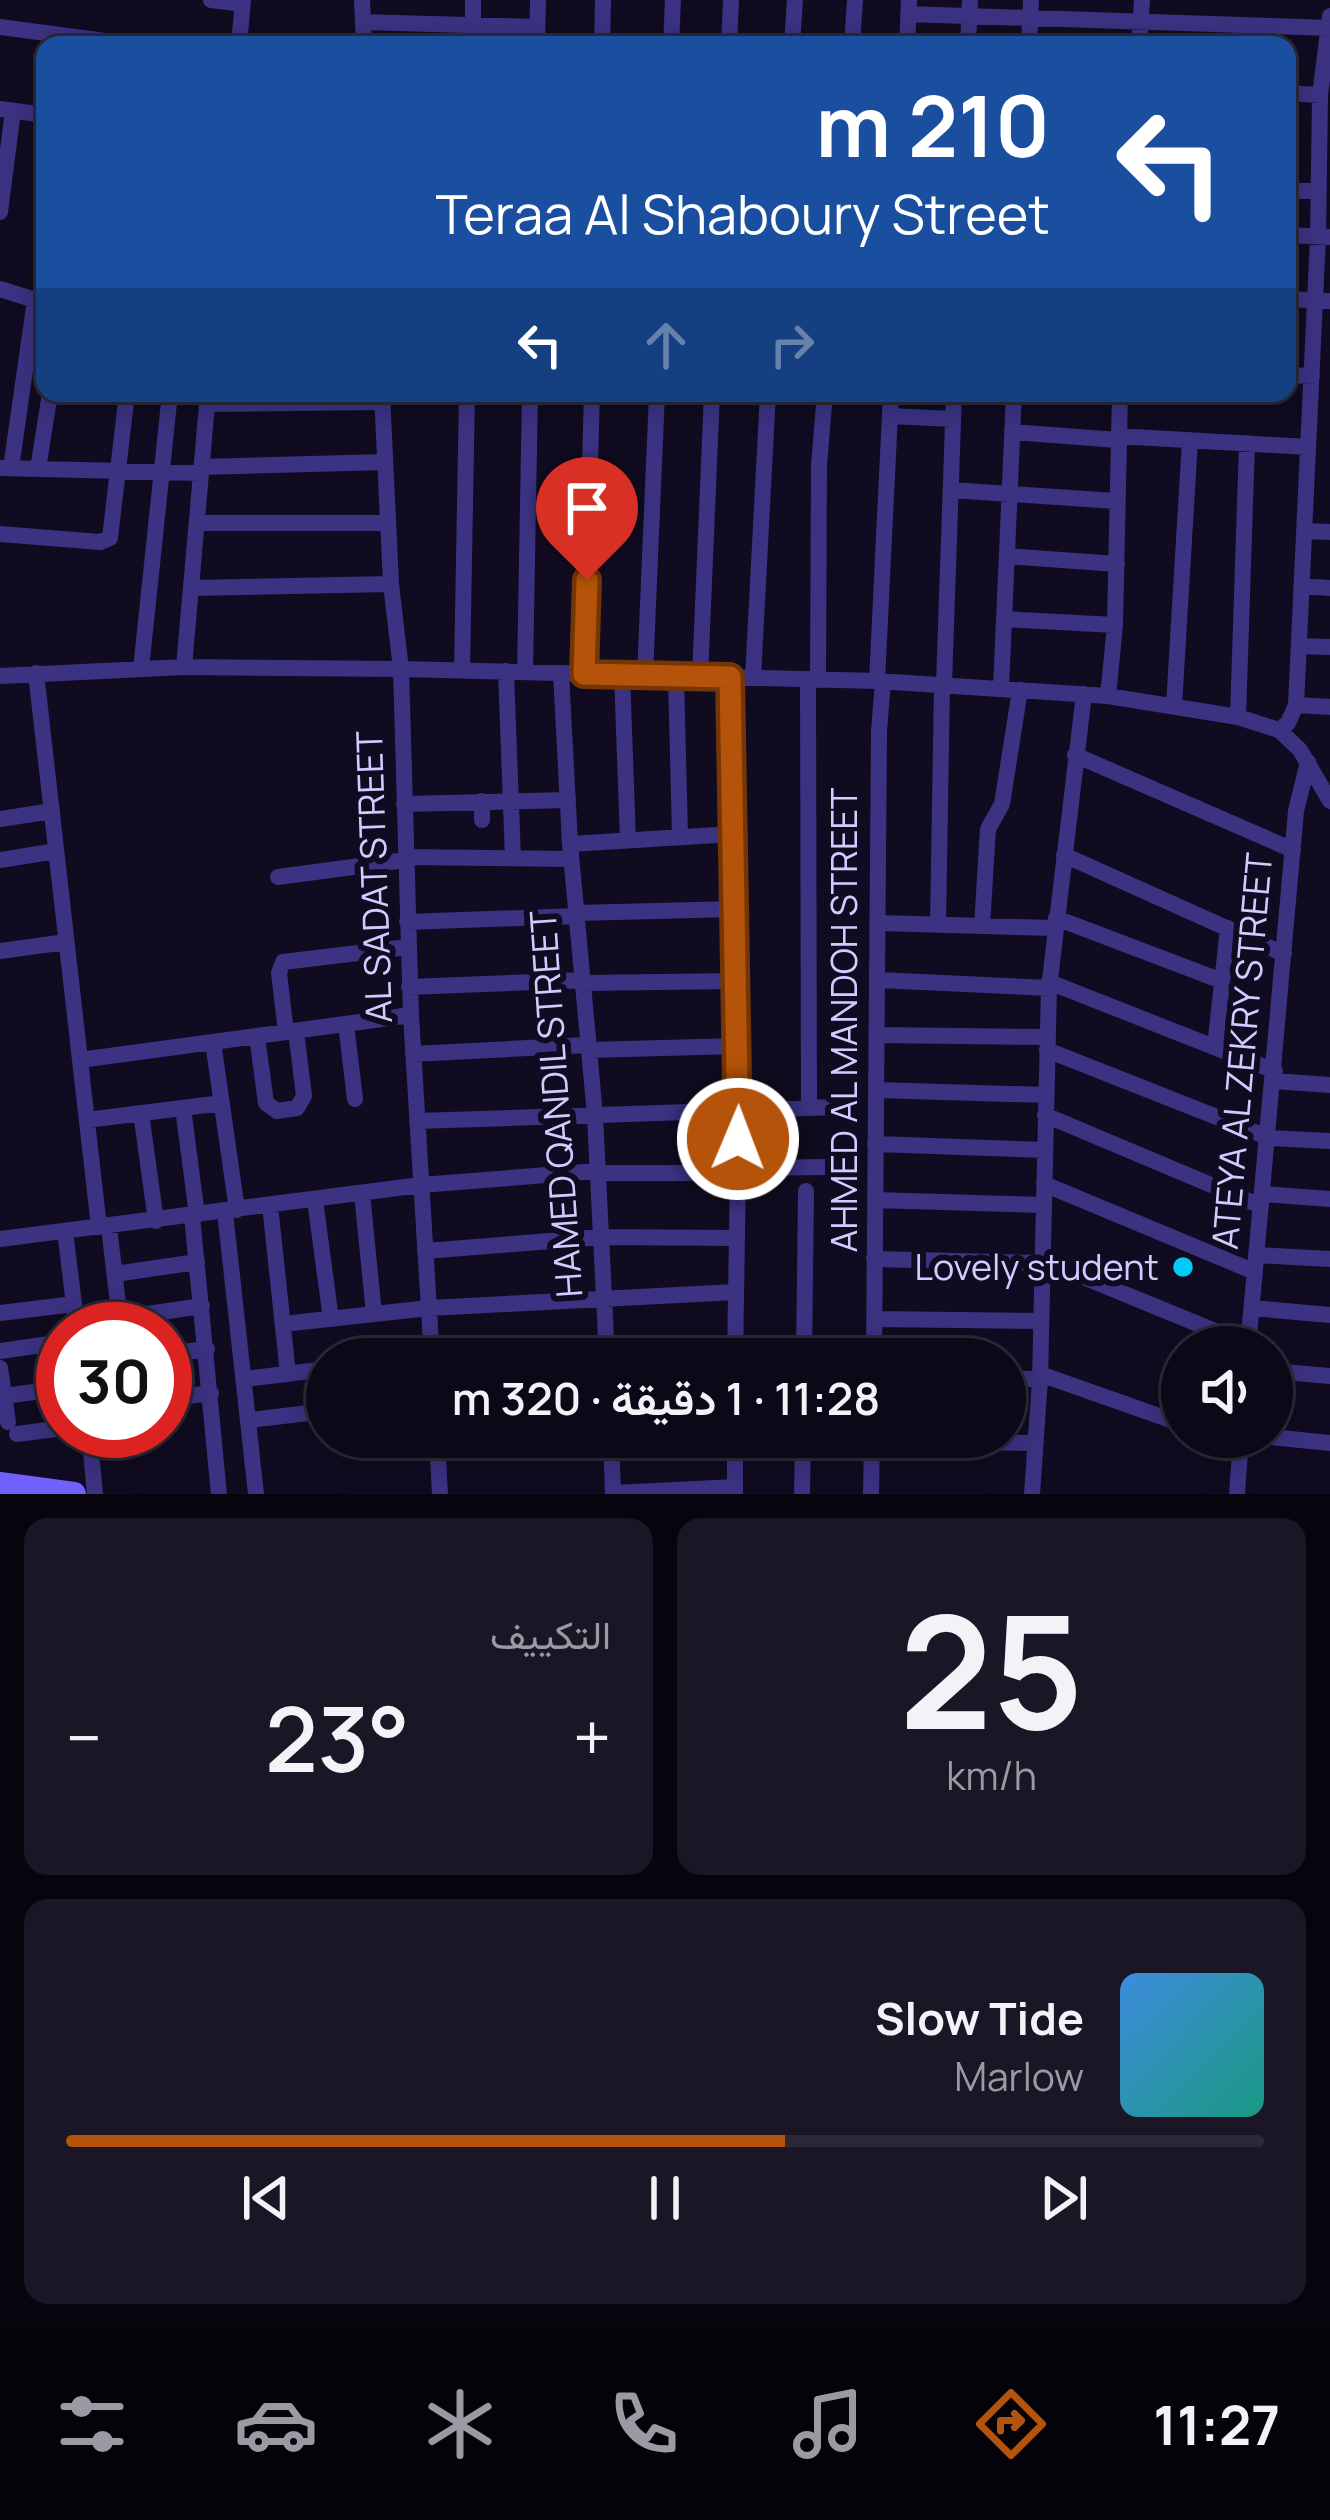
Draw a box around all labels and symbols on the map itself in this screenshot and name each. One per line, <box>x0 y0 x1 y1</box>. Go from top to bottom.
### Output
pin <box>536 457 638 580</box>
street label: AL SADAT STREET <box>344 730 403 1024</box>
street label: AHMED AL MANDOH STREET <box>819 787 868 1252</box>
street label: ATEYA AL ZEKRY STREET <box>1200 850 1283 1251</box>
street label: HAMED QANDIL STREET <box>518 908 593 1299</box>
position arrow <box>675 1076 801 1202</box>
place label: Lovely student <box>915 1242 1159 1291</box>
marker: Lovely student <box>1170 1254 1196 1280</box>
speed limit sign: 30 <box>36 1302 192 1458</box>

